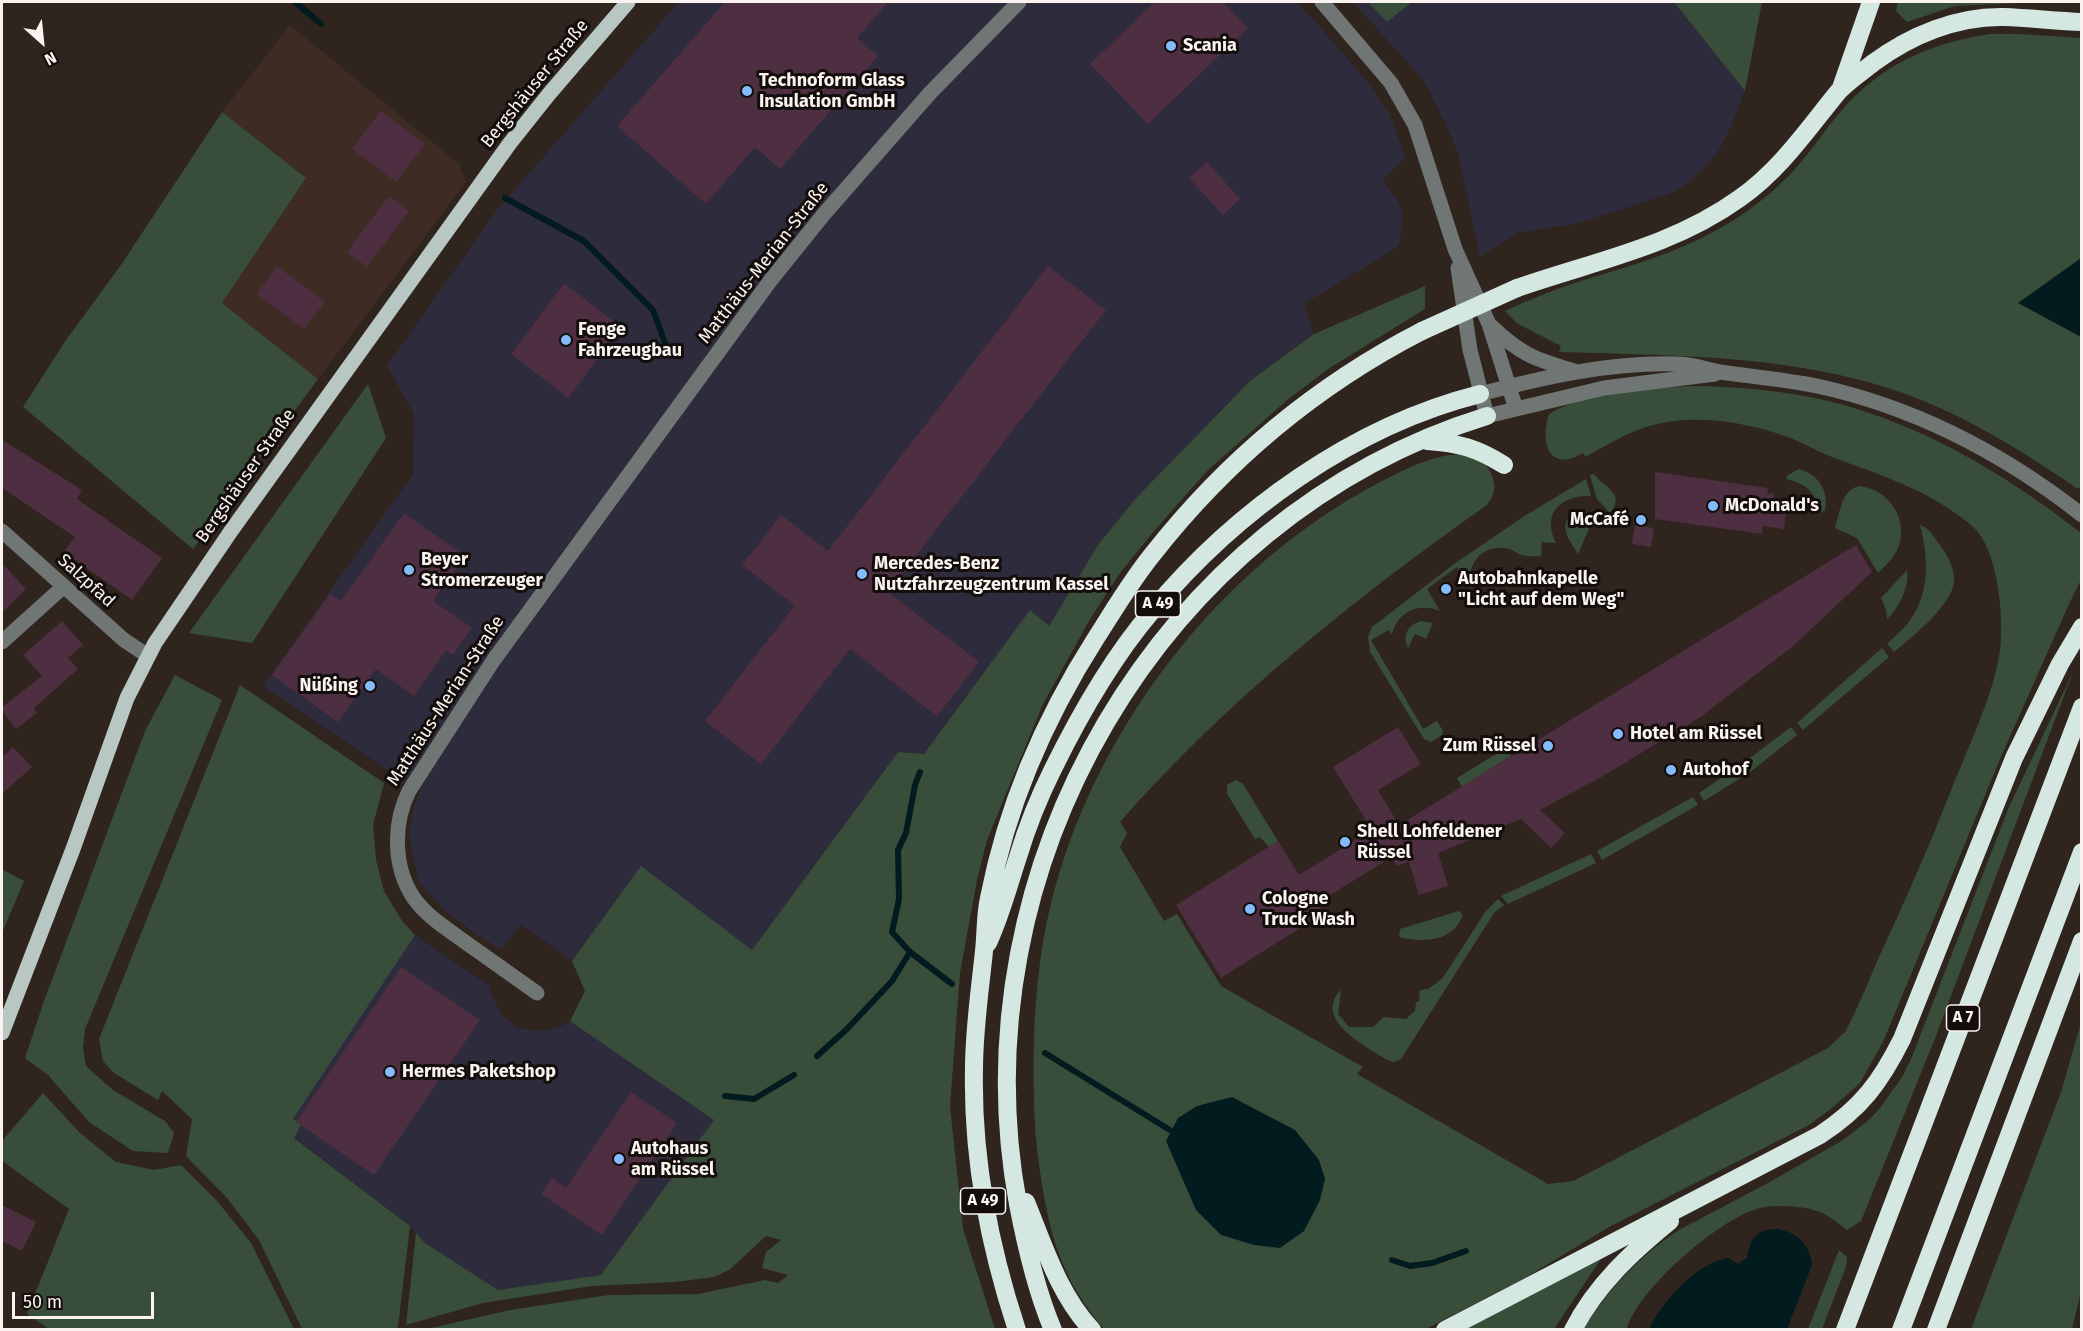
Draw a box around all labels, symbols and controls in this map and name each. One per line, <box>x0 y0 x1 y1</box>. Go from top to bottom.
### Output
north arrow <box>12 12 72 72</box>
street label: Bergshäuser Straße <box>477 16 593 152</box>
place label: Scania <box>1183 35 1237 57</box>
marker: Scania <box>1164 39 1178 53</box>
text: N <box>41 48 59 69</box>
place label: Technoform Glass Insulation GmbH <box>759 70 905 112</box>
marker: Technoform Glass Insulation GmbH <box>740 84 754 98</box>
street label: Matthäus-Merian-Straße <box>694 178 834 348</box>
place label: Fenge Fahrzeugbau <box>578 319 682 362</box>
marker: Fenge Fahrzeugbau <box>559 333 573 347</box>
street label: Bergshäuser Straße <box>192 405 300 547</box>
place label: McDonald's <box>1725 495 1819 517</box>
marker: McDonald's <box>1706 499 1720 513</box>
place label: McCafé <box>1570 509 1629 531</box>
marker: McCafé <box>1634 513 1648 527</box>
place label: Beyer Stromerzeuger <box>421 549 543 592</box>
street label: Salzpfad <box>53 550 119 612</box>
place label: Mercedes-Benz Nutzfahrzeugzentrum Kassel <box>874 553 1109 596</box>
marker: Beyer Stromerzeuger <box>402 563 416 577</box>
marker: Mercedes-Benz Nutzfahrzeugzentrum Kassel <box>855 567 869 581</box>
place label: Autobahnkapelle "Licht auf dem Weg" <box>1458 568 1624 610</box>
marker: Autobahnkapelle "Licht auf dem Weg" <box>1439 582 1453 596</box>
road number: A 49 <box>1136 591 1180 617</box>
street label: Matthäus-Merian-Straße <box>383 612 509 790</box>
place label: Nüßing <box>299 675 358 697</box>
marker: Nüßing <box>363 679 377 693</box>
place label: Hotel am Rüssel <box>1630 723 1762 745</box>
marker: Hotel am Rüssel <box>1611 727 1625 741</box>
place label: Zum Rüssel <box>1443 735 1536 757</box>
marker: Zum Rüssel <box>1541 739 1555 753</box>
place label: Autohof <box>1683 759 1748 781</box>
marker: Autohof <box>1664 763 1678 777</box>
place label: Shell Lohfeldener Rüssel <box>1357 821 1502 864</box>
marker: Shell Lohfeldener Rüssel <box>1338 835 1352 849</box>
place label: Cologne Truck Wash <box>1262 888 1355 930</box>
marker: Cologne Truck Wash <box>1243 902 1257 916</box>
road number: A 7 <box>1946 1005 1980 1031</box>
place label: Hermes Paketshop <box>402 1061 556 1083</box>
marker: Hermes Paketshop <box>383 1065 397 1079</box>
place label: Autohaus am Rüssel <box>631 1138 714 1180</box>
marker: Autohaus am Rüssel <box>612 1152 626 1166</box>
road number: A 49 <box>960 1188 1006 1214</box>
scale bar <box>15 1280 158 1318</box>
text: 50 m <box>23 1291 62 1313</box>

